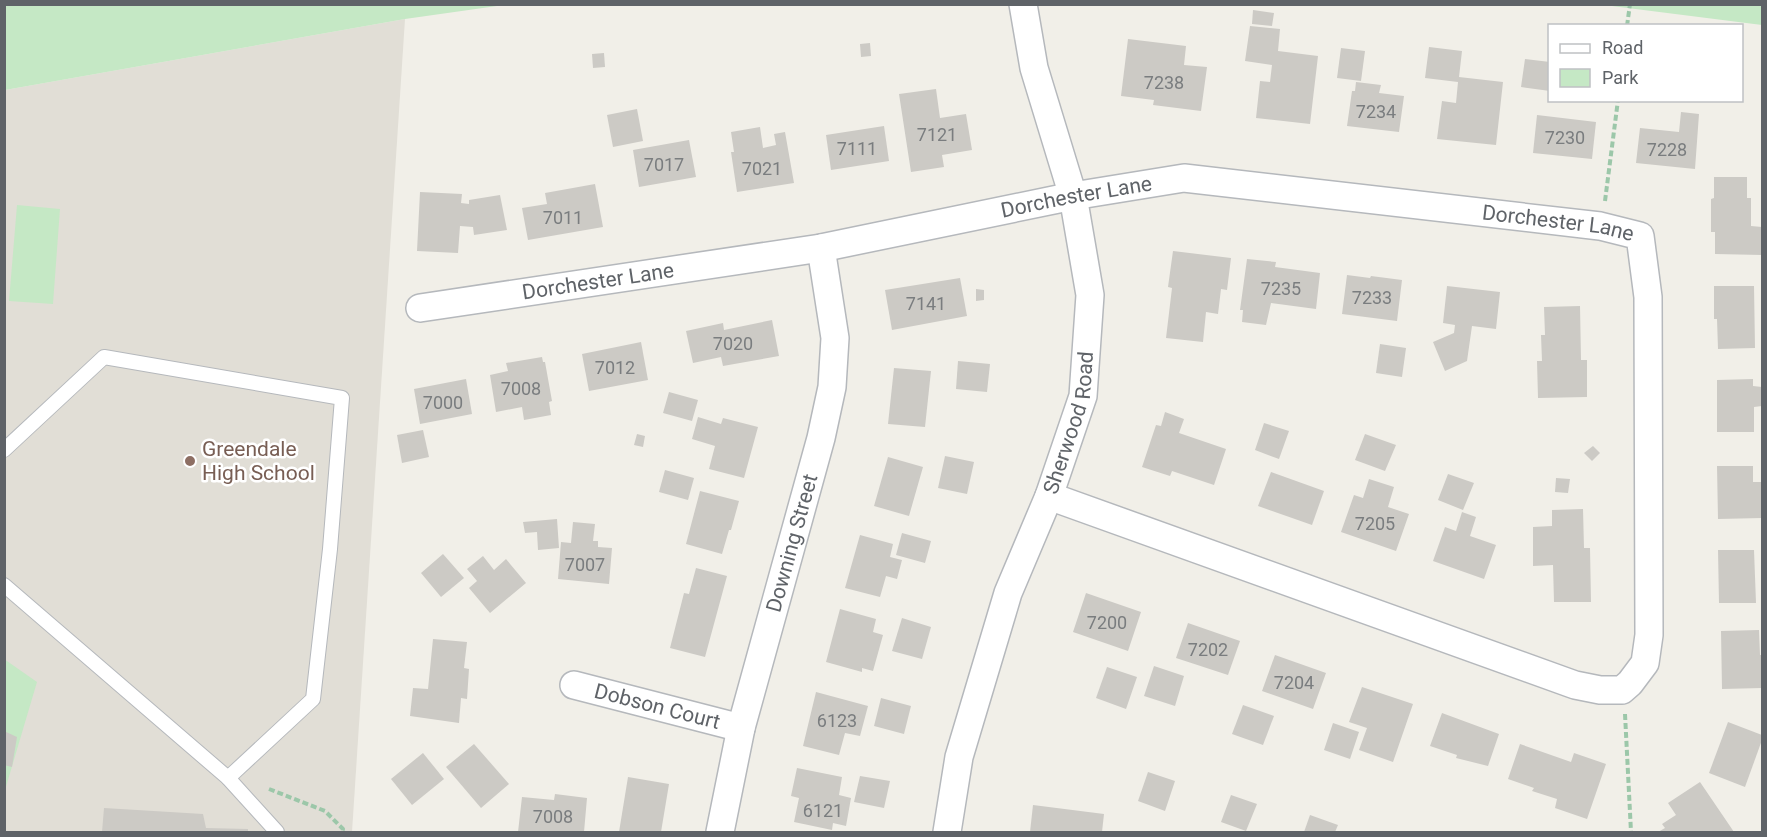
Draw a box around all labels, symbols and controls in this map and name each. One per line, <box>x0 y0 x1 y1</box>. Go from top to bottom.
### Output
legend <box>1548 24 1743 102</box>
text: Road <box>1602 37 1643 58</box>
text: Park <box>1602 67 1639 88</box>
house number: 7238 <box>1144 72 1184 93</box>
house number: 7234 <box>1356 101 1396 122</box>
house number: 7121 <box>917 124 957 145</box>
house number: 7230 <box>1545 127 1585 148</box>
house number: 7111 <box>837 138 877 159</box>
house number: 7228 <box>1647 139 1687 160</box>
house number: 7017 <box>644 154 684 175</box>
house number: 7021 <box>742 158 782 179</box>
street label: Dorchester Lane <box>999 171 1154 223</box>
street label: Dorchester Lane <box>1481 200 1636 246</box>
house number: 7011 <box>543 207 583 228</box>
street label: Dorchester Lane <box>521 258 676 305</box>
house number: 7235 <box>1261 278 1301 299</box>
house number: 7233 <box>1352 287 1392 308</box>
house number: 7141 <box>906 293 946 314</box>
house number: 7020 <box>713 333 753 354</box>
street label: Sherwood Road <box>1039 351 1098 497</box>
house number: 7012 <box>595 357 635 378</box>
house number: 7008 <box>501 378 541 399</box>
house number: 7000 <box>423 392 463 413</box>
place label: Greendale High School <box>202 437 315 485</box>
marker: Greendale High School <box>183 454 197 468</box>
street label: Downing Street <box>762 471 823 615</box>
house number: 7205 <box>1355 513 1395 534</box>
house number: 7007 <box>565 554 605 575</box>
house number: 7200 <box>1087 612 1127 633</box>
house number: 7202 <box>1188 639 1228 660</box>
house number: 7204 <box>1274 672 1314 693</box>
street label: Dobson Court <box>592 679 723 734</box>
house number: 6123 <box>817 710 857 731</box>
house number: 6121 <box>803 800 843 821</box>
house number: 7008 <box>533 806 573 827</box>

